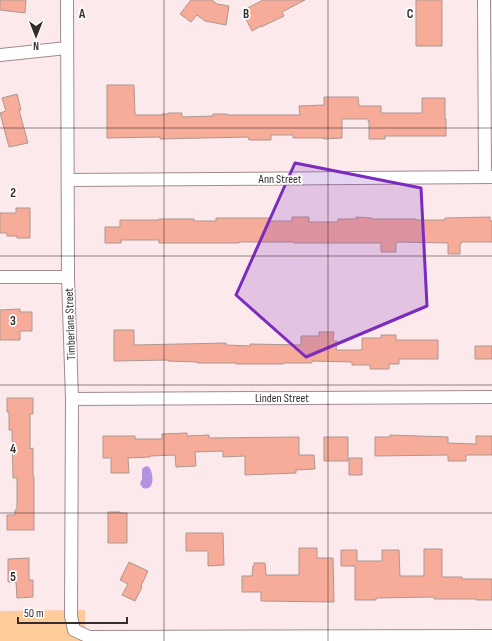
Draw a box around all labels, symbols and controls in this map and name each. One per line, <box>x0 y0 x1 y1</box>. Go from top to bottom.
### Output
text: A <box>78 6 86 22</box>
text: B <box>243 6 249 22</box>
text: C <box>407 6 414 22</box>
north arrow <box>16 16 56 56</box>
text: N <box>33 39 39 52</box>
street label: Ann Street <box>258 172 302 187</box>
text: 2 <box>10 185 16 201</box>
street label: Timberlane Street <box>62 287 79 360</box>
text: 3 <box>10 313 16 329</box>
street label: Linden Street <box>255 391 309 406</box>
text: 4 <box>10 441 16 457</box>
text: 5 <box>10 569 16 585</box>
scale bar <box>18 599 127 625</box>
text: 50 m <box>24 606 44 621</box>

